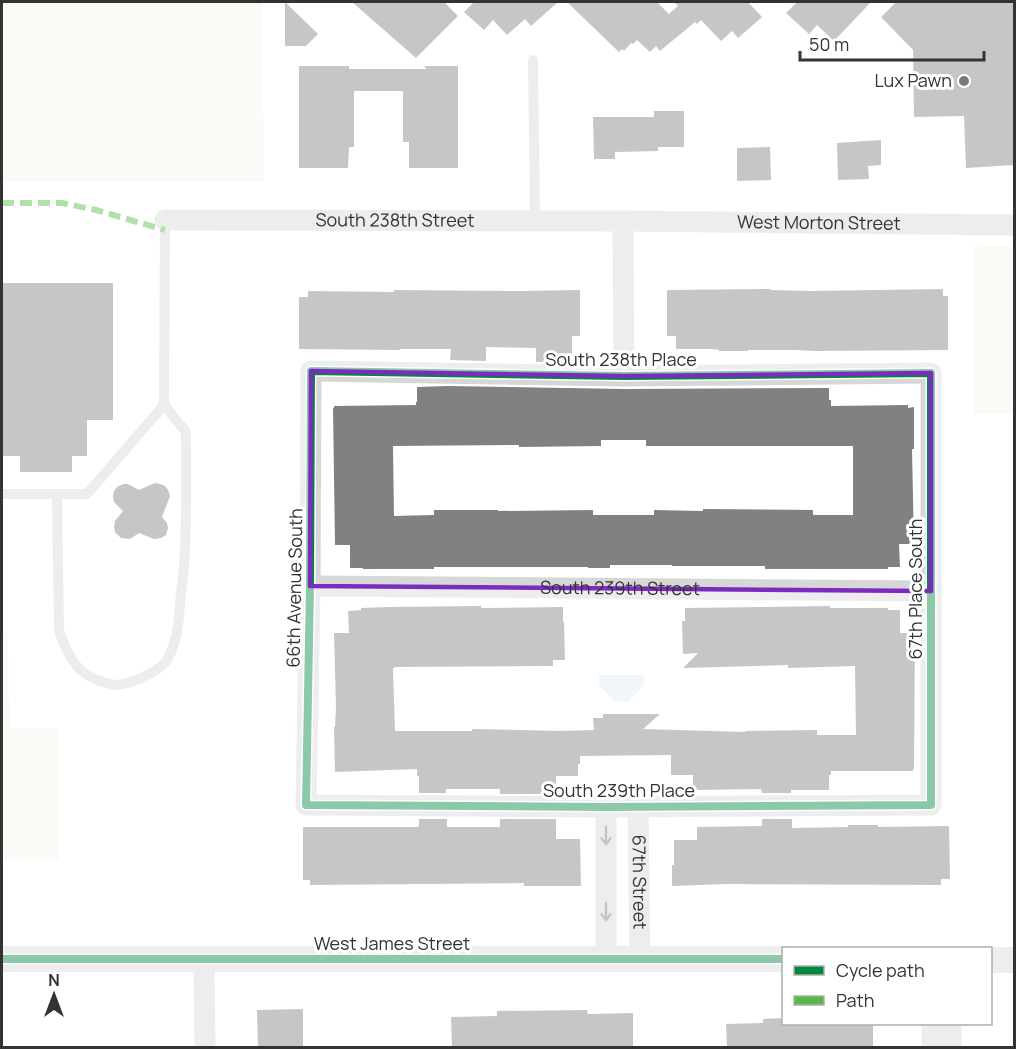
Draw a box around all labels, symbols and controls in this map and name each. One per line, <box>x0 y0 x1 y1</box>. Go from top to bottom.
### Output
scale bar <box>800 24 984 62</box>
text: 50 m <box>809 32 849 56</box>
place label: Lux Pawn <box>874 68 952 92</box>
marker: Lux Pawn <box>957 74 971 88</box>
street label: South 238th Street <box>315 207 475 232</box>
street label: West Morton Street <box>737 209 901 235</box>
street label: South 238th Place <box>545 347 697 371</box>
street label: 66th Avenue South <box>281 508 307 668</box>
street label: 67th Place South <box>903 519 927 659</box>
street label: South 239th Street <box>540 575 700 600</box>
street label: South 239th Place <box>543 778 695 802</box>
one-way arrow <box>600 826 612 846</box>
street label: 67th Street <box>627 834 653 929</box>
one-way arrow <box>600 901 612 921</box>
street label: West James Street <box>314 931 470 955</box>
legend <box>782 947 992 1025</box>
text: Cycle path <box>836 958 925 982</box>
north arrow <box>24 965 84 1025</box>
text: N <box>48 969 60 991</box>
text: Path <box>836 988 874 1012</box>

